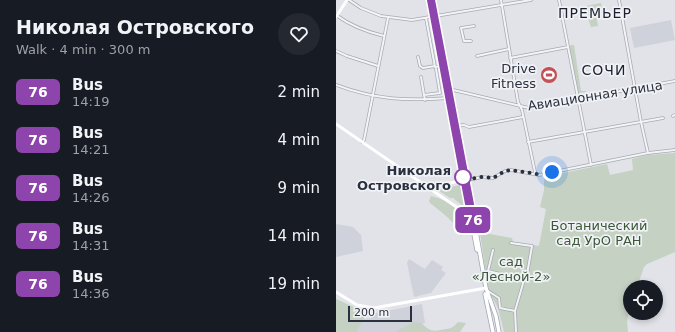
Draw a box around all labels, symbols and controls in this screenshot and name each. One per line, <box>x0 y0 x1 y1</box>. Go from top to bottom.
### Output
district label: ПРЕМЬЕР <box>558 5 632 21</box>
button: heart <box>278 13 320 55</box>
text: Николая Островского <box>16 16 254 38</box>
text: Walk · 4 min · 300 m <box>16 42 150 57</box>
place label: Drive Fitness <box>491 61 536 91</box>
district label: СОЧИ <box>582 62 626 78</box>
sports icon: Drive Fitness <box>539 65 559 85</box>
text: Bus <box>72 76 103 94</box>
street label: Авиационная улица <box>527 77 664 114</box>
text: 2 min <box>277 83 320 101</box>
text: 76 <box>28 84 48 100</box>
text: 14:19 <box>72 94 109 109</box>
text: Bus <box>72 124 103 142</box>
text: 4 min <box>277 131 320 149</box>
text: 76 <box>28 132 48 148</box>
text: 14:21 <box>72 142 109 157</box>
your location <box>542 162 562 182</box>
place label: Николая Островского <box>357 163 451 193</box>
marker: Николая Островского <box>454 168 472 186</box>
text: Bus <box>72 172 103 190</box>
text: 9 min <box>277 179 320 197</box>
text: 76 <box>28 180 48 196</box>
text: 14:26 <box>72 190 109 205</box>
line badge: 76 <box>455 207 491 233</box>
text: 76 <box>463 212 483 228</box>
park label: Ботанический сад УрО РАН <box>551 218 647 248</box>
text: Bus <box>72 220 103 238</box>
text: 14 min <box>268 227 320 245</box>
text: 76 <box>28 228 48 244</box>
text: 14:31 <box>72 238 109 253</box>
park label: сад «Лесной-2» <box>472 254 550 284</box>
text: Bus <box>72 268 103 286</box>
text: 19 min <box>268 275 320 293</box>
text: 76 <box>28 276 48 292</box>
map controls <box>623 280 663 320</box>
button: locate <box>623 280 663 320</box>
text: 14:36 <box>72 286 109 301</box>
scale bar <box>348 304 412 323</box>
text: 200 m <box>354 306 389 319</box>

